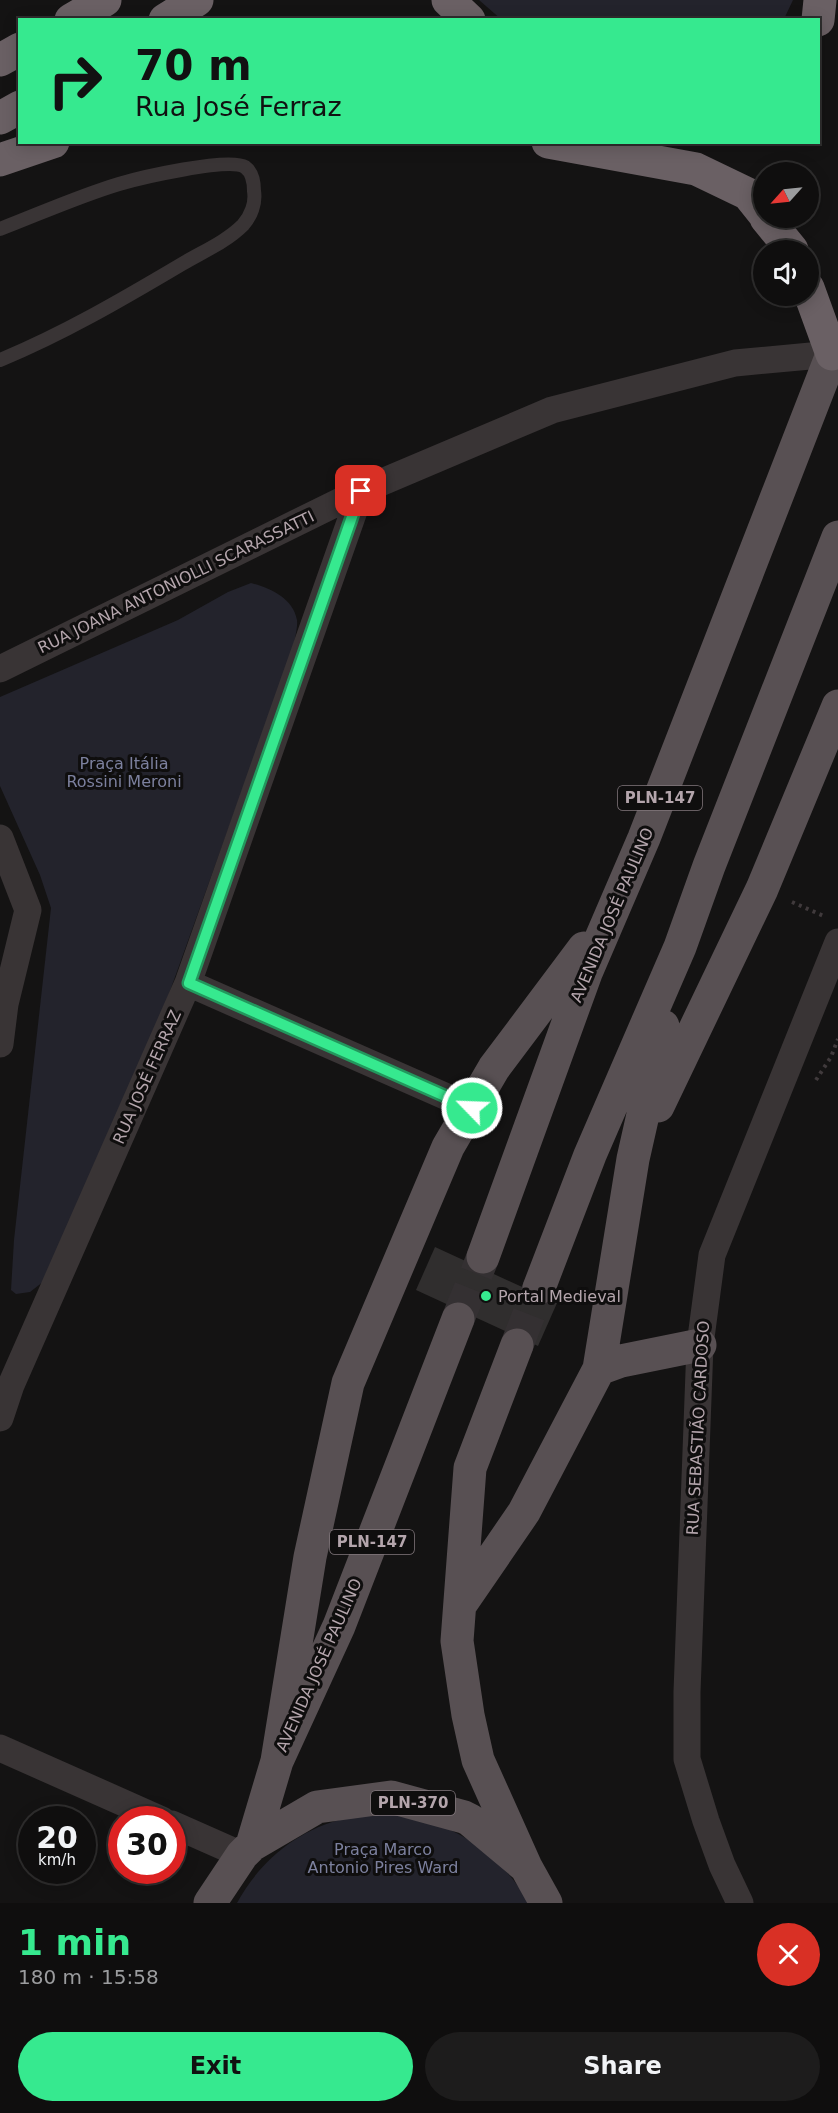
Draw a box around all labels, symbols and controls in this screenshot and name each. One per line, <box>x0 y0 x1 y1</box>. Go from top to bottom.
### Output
text: 70 m <box>135 41 252 90</box>
icon: right <box>36 42 114 120</box>
text: Rua José Ferraz <box>135 91 342 122</box>
north arrow <box>753 162 819 228</box>
map controls <box>753 162 819 306</box>
button: sound <box>753 240 819 306</box>
pin <box>335 465 386 516</box>
icon: arrive <box>344 474 377 507</box>
street label: RUA JOANA ANTONIOLLI SCARASSATTI <box>35 507 317 657</box>
park label: Praça Itália Rossini Meroni <box>66 754 182 791</box>
road number: PLN-147 <box>618 786 702 810</box>
street label: AVENIDA JOSÉ PAULINO <box>567 825 657 1005</box>
street label: RUA JOSÉ FERRAZ <box>109 1007 185 1147</box>
position arrow <box>440 1076 504 1140</box>
place label: Portal Medieval <box>498 1287 621 1306</box>
marker: Portal Medieval <box>479 1289 493 1303</box>
street label: RUA SEBASTIÃO CARDOSO <box>683 1320 713 1536</box>
road number: PLN-147 <box>330 1530 414 1554</box>
street label: AVENIDA JOSÉ PAULINO <box>272 1575 366 1755</box>
road number: PLN-370 <box>371 1791 455 1815</box>
speed limit sign: 30 <box>108 1806 186 1884</box>
text: 20 <box>36 1820 78 1855</box>
park label: Praça Marco Antonio Pires Ward <box>308 1840 458 1877</box>
text: km/h <box>38 1851 76 1869</box>
text: 1 min <box>18 1922 131 1963</box>
button: close <box>757 1923 820 1986</box>
text: 180 m · 15:58 <box>18 1965 159 1989</box>
button: Exit <box>18 2032 413 2101</box>
button: Share <box>425 2032 820 2101</box>

